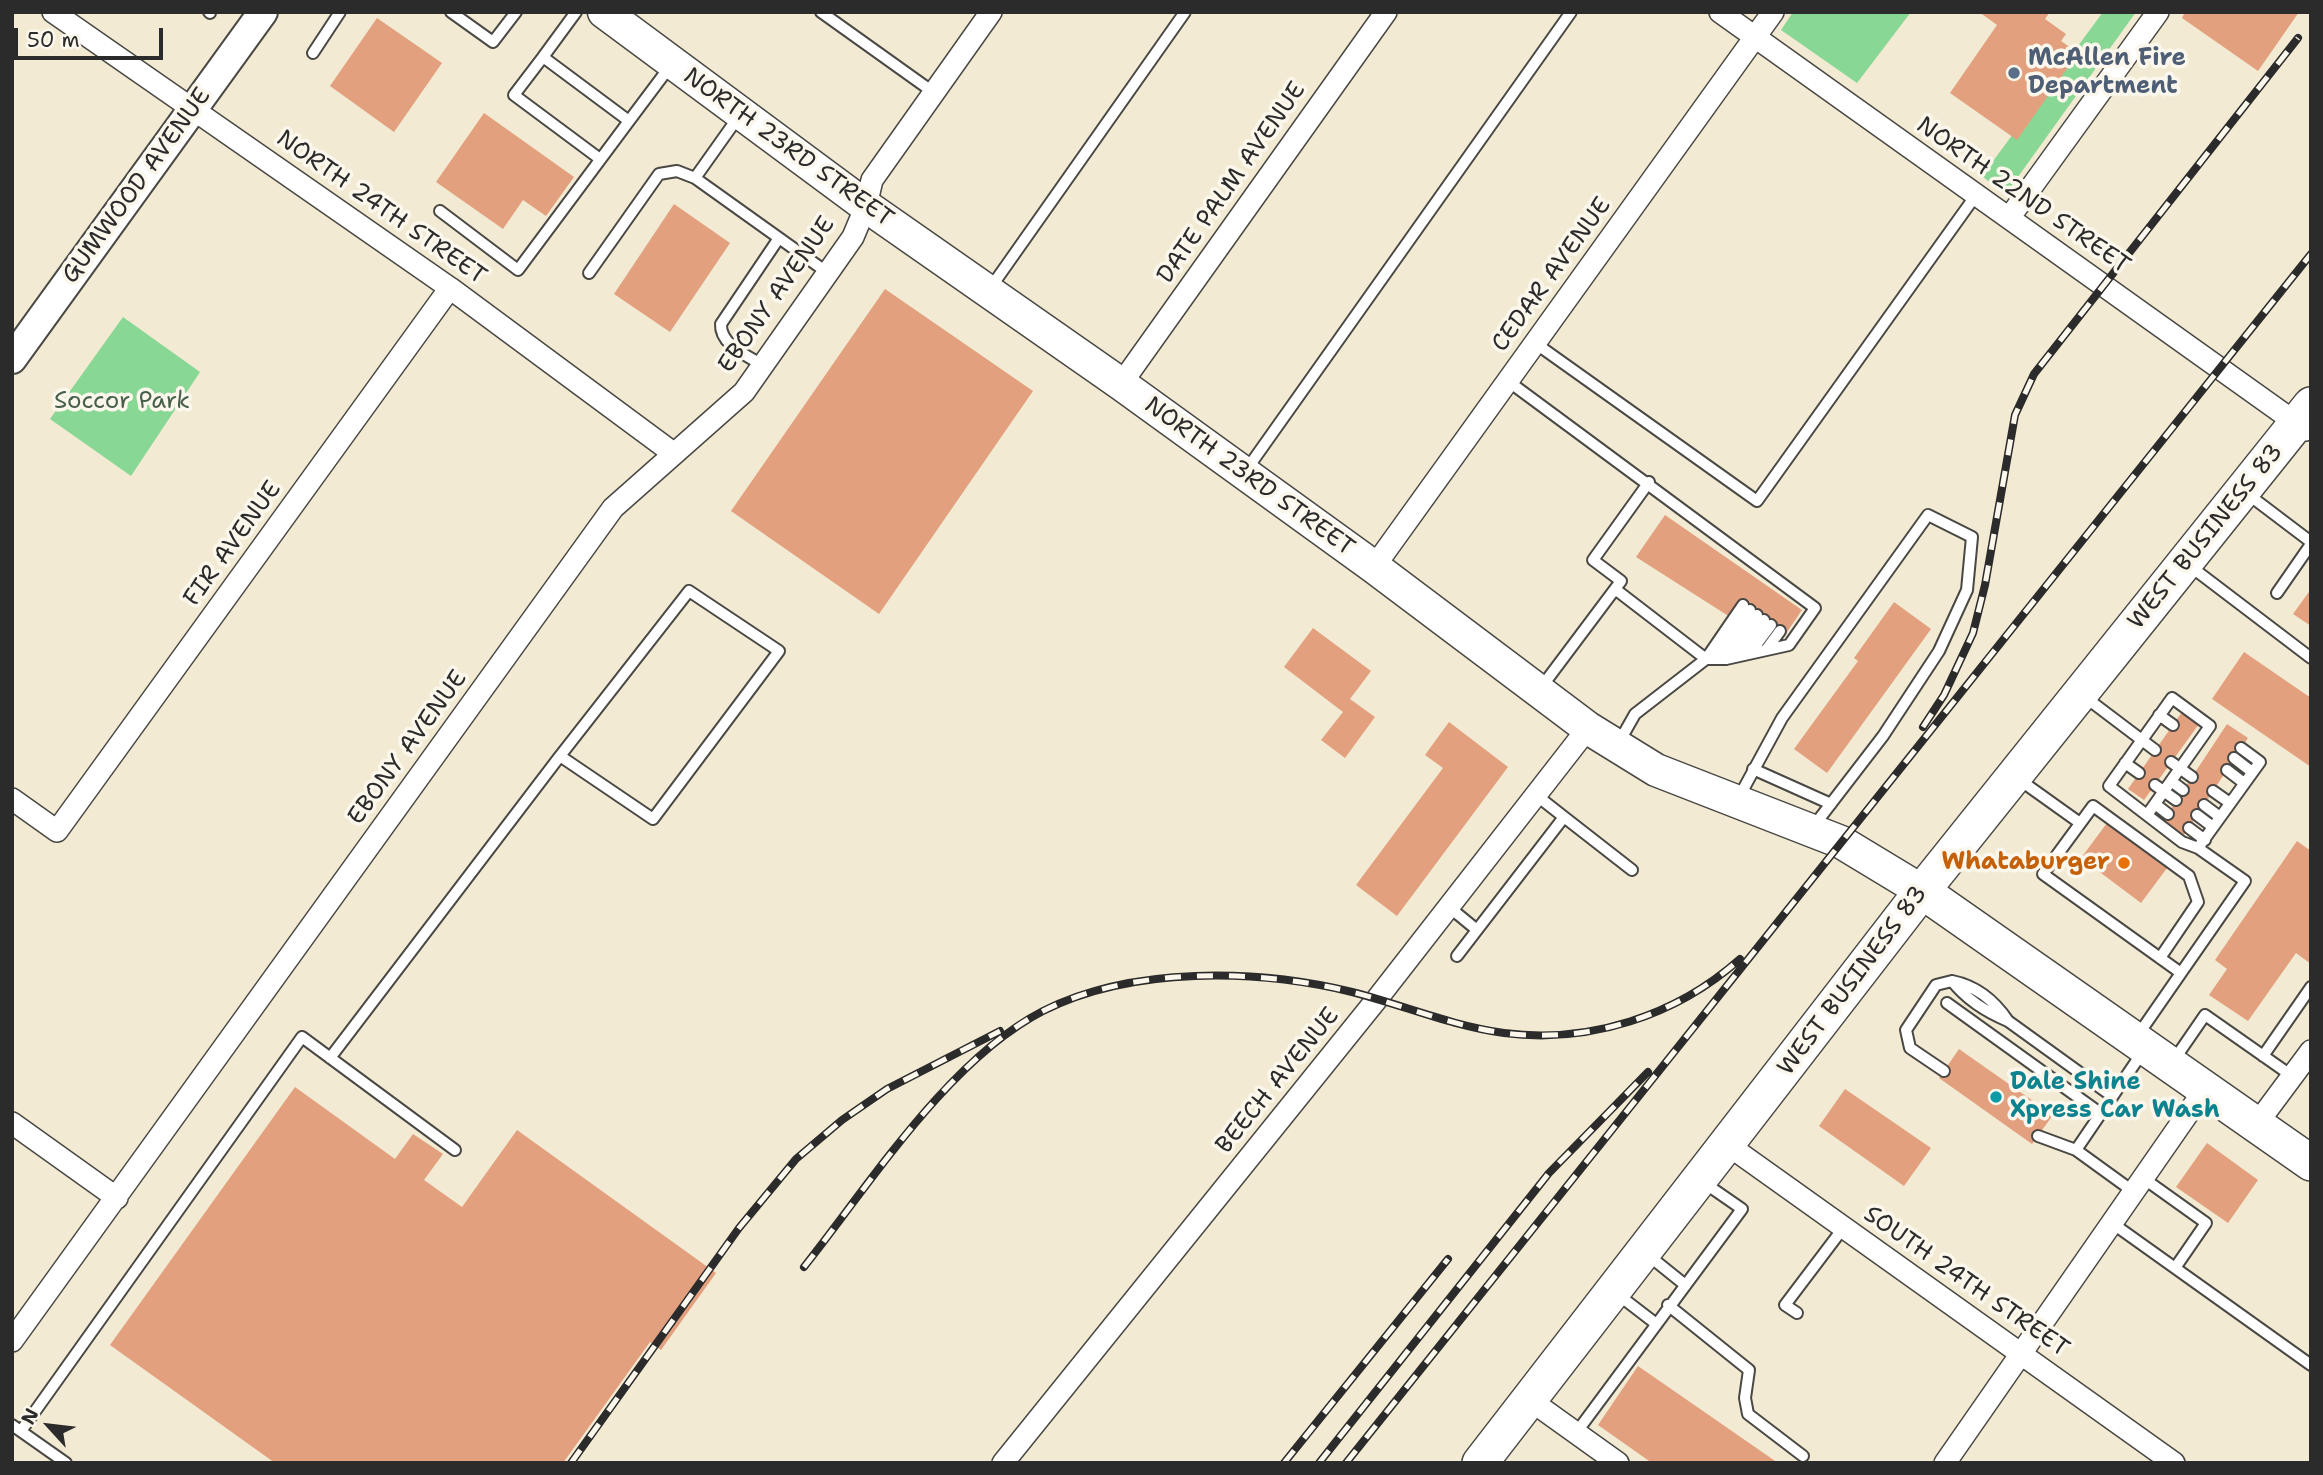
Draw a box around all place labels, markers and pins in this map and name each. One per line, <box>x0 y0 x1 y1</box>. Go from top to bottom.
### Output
place label: McAllen Fire Department <box>2028 45 2186 101</box>
marker: McAllen Fire Department <box>2006 65 2022 81</box>
place label: Whataburger <box>1942 849 2110 877</box>
marker: Whataburger <box>2116 855 2132 871</box>
place label: Dale Shine Xpress Car Wash <box>2010 1069 2220 1125</box>
marker: Dale Shine Xpress Car Wash <box>1988 1089 2004 1105</box>

